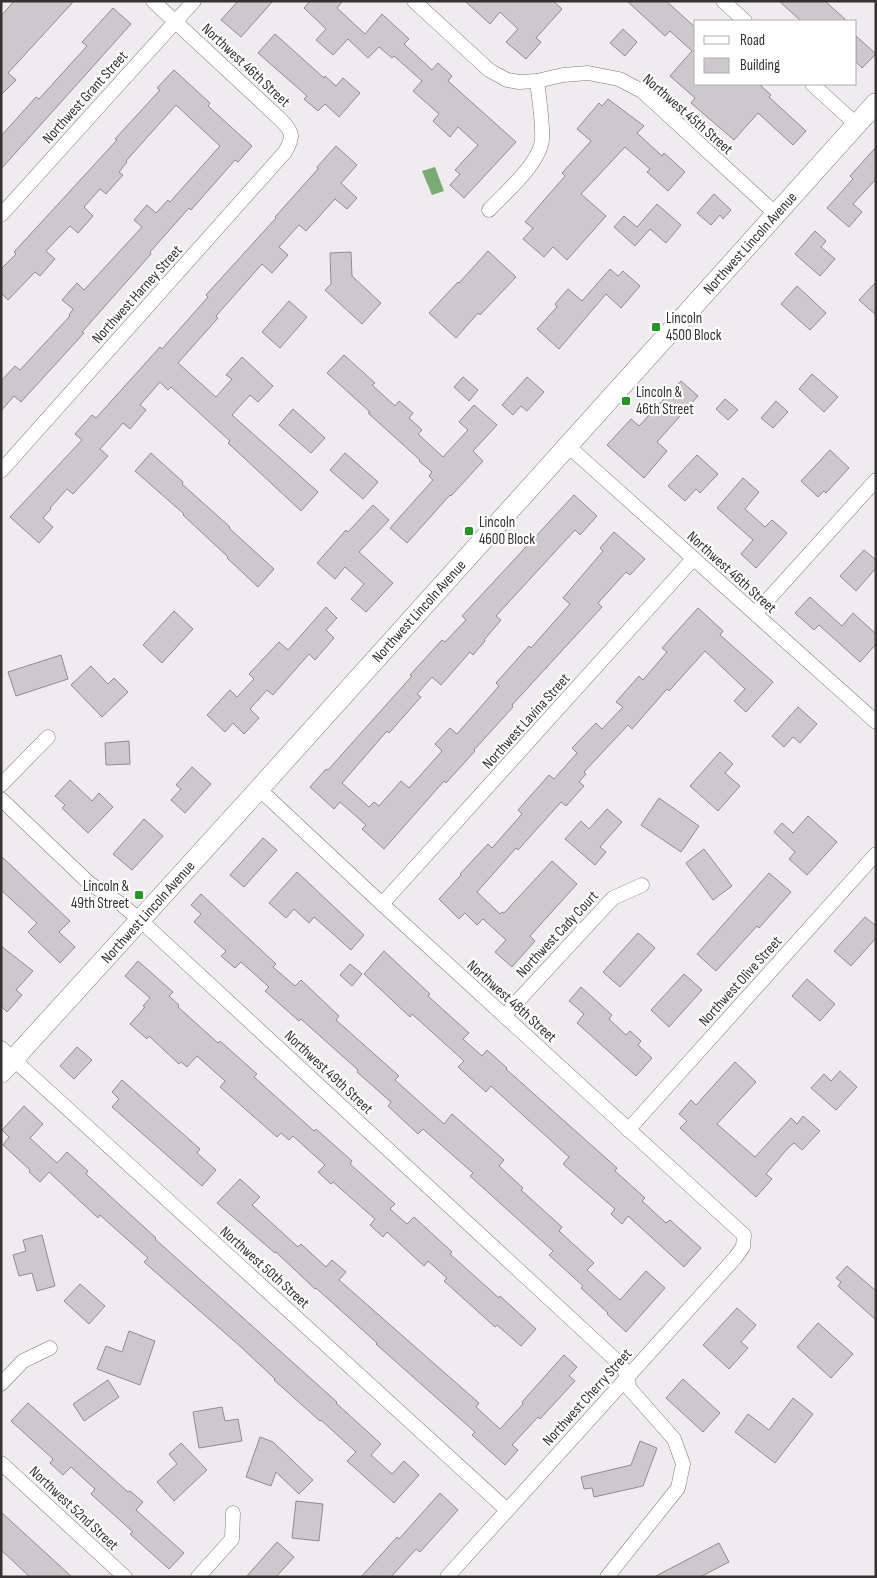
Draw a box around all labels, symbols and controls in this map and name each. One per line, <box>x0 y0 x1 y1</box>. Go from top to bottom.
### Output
street label: Northwest 46th Street <box>198 20 294 111</box>
legend <box>694 20 857 85</box>
text: Road <box>740 31 765 50</box>
street label: Northwest Grant Street <box>39 47 132 148</box>
text: Building <box>740 56 780 75</box>
street label: Northwest 45th Street <box>639 70 737 159</box>
street label: Northwest Lincoln Avenue <box>699 188 801 298</box>
street label: Northwest Harney Street <box>88 241 187 347</box>
place label: Lincoln 4500 Block <box>666 309 722 345</box>
marker: Lincoln 4500 Block <box>650 321 662 333</box>
place label: Lincoln & 46th Street <box>636 383 694 419</box>
marker: Lincoln & 46th Street <box>620 395 632 407</box>
place label: Lincoln 4600 Block <box>479 513 535 549</box>
marker: Lincoln 4600 Block <box>463 525 475 537</box>
street label: Northwest 46th Street <box>683 527 781 618</box>
street label: Northwest Lincoln Avenue <box>368 556 470 666</box>
street label: Northwest Lavina Street <box>478 669 575 773</box>
street label: Northwest Lincoln Avenue <box>97 857 199 967</box>
place label: Lincoln & 49th Street <box>71 877 129 913</box>
street label: Northwest Cady Court <box>512 887 603 982</box>
marker: Lincoln & 49th Street <box>133 889 145 901</box>
street label: Northwest Olive Street <box>695 932 786 1030</box>
street label: Northwest 48th Street <box>463 956 561 1047</box>
street label: Northwest 49th Street <box>280 1026 377 1119</box>
street label: Northwest 50th Street <box>216 1222 314 1313</box>
street label: Northwest Cherry Street <box>539 1344 636 1450</box>
street label: Northwest 52nd Street <box>25 1462 122 1555</box>

